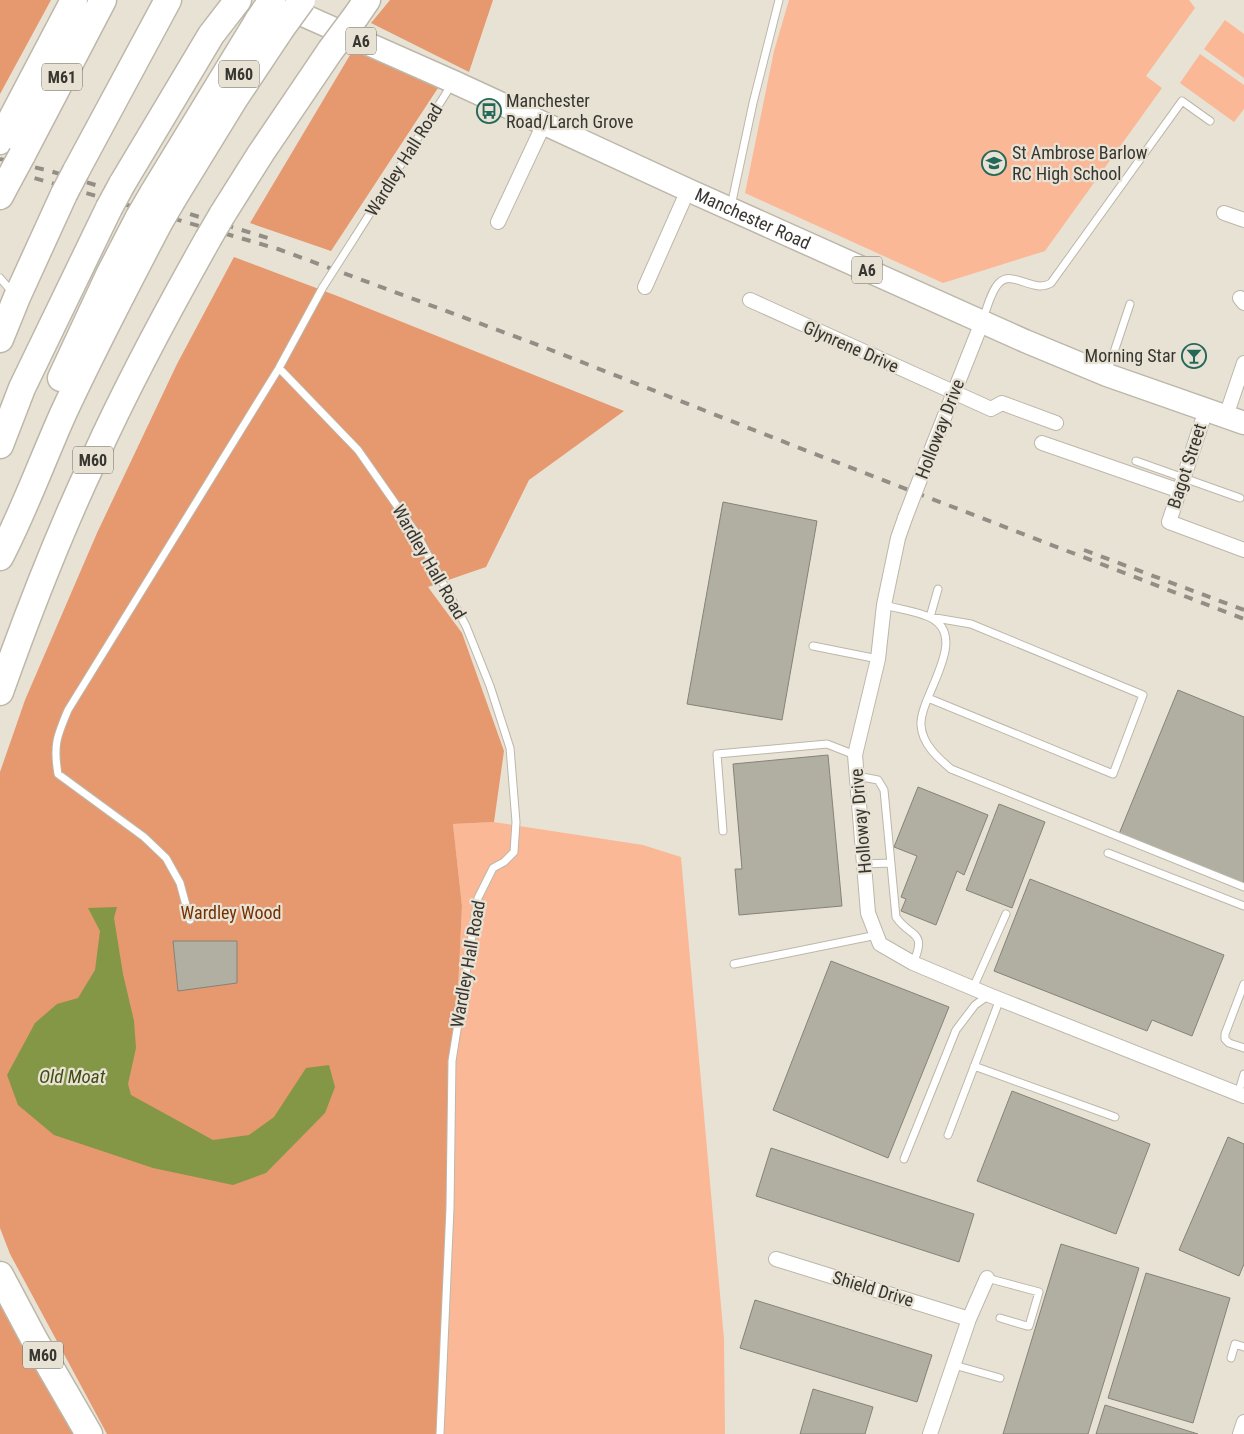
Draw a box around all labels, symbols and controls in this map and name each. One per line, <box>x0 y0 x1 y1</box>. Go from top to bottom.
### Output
road number: A6 <box>346 27 376 54</box>
road number: M60 <box>219 61 259 88</box>
road number: M61 <box>42 64 82 90</box>
place label: Manchester Road/Larch Grove <box>506 90 633 132</box>
bus stop icon: Manchester Road/Larch Grove <box>476 98 502 124</box>
street label: Wardley Hall Road <box>361 100 447 220</box>
place label: St Ambrose Barlow RC High School <box>1012 142 1148 184</box>
school or university icon: St Ambrose Barlow RC High School <box>981 150 1007 176</box>
street label: Manchester Road <box>692 184 814 253</box>
road number: A6 <box>852 256 882 284</box>
street label: Glynrene Drive <box>800 316 902 377</box>
bar icon: Morning Star <box>1181 343 1207 369</box>
place label: Morning Star <box>1085 345 1177 366</box>
street label: Holloway Drive <box>911 376 968 482</box>
street label: Bagot Street <box>1163 421 1210 511</box>
road number: M60 <box>73 446 113 474</box>
street label: Wardley Hall Road <box>388 501 471 623</box>
street label: Holloway Drive <box>845 768 876 874</box>
street label: Wardley Hall Road <box>446 899 489 1029</box>
park label: Wardley Wood <box>181 902 281 923</box>
water label: Old Moat <box>39 1065 106 1088</box>
street label: Shield Drive <box>830 1266 916 1311</box>
road number: M60 <box>23 1342 63 1368</box>

